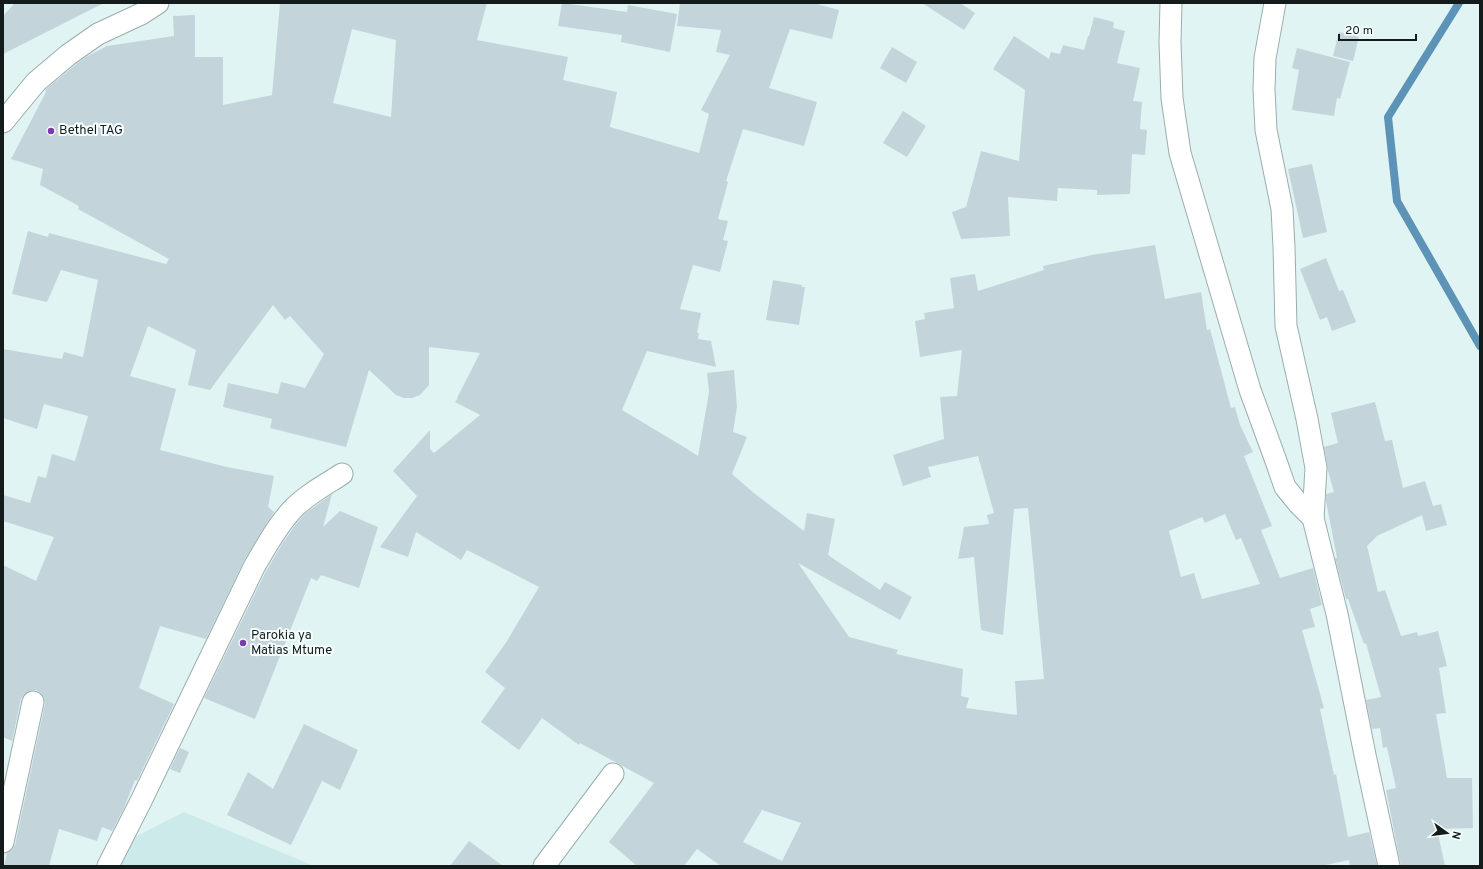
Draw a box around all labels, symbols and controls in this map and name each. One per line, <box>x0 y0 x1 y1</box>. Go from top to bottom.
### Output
scale bar <box>1339 16 1416 42</box>
text: 20 m <box>1345 23 1373 39</box>
place label: Bethel TAG <box>59 123 123 139</box>
marker: Bethel TAG <box>46 126 56 136</box>
place label: Parokia ya Matias Mtume <box>251 628 332 659</box>
marker: Parokia ya Matias Mtume <box>238 638 248 648</box>
north arrow <box>1427 813 1467 853</box>
text: N <box>1448 830 1463 841</box>

